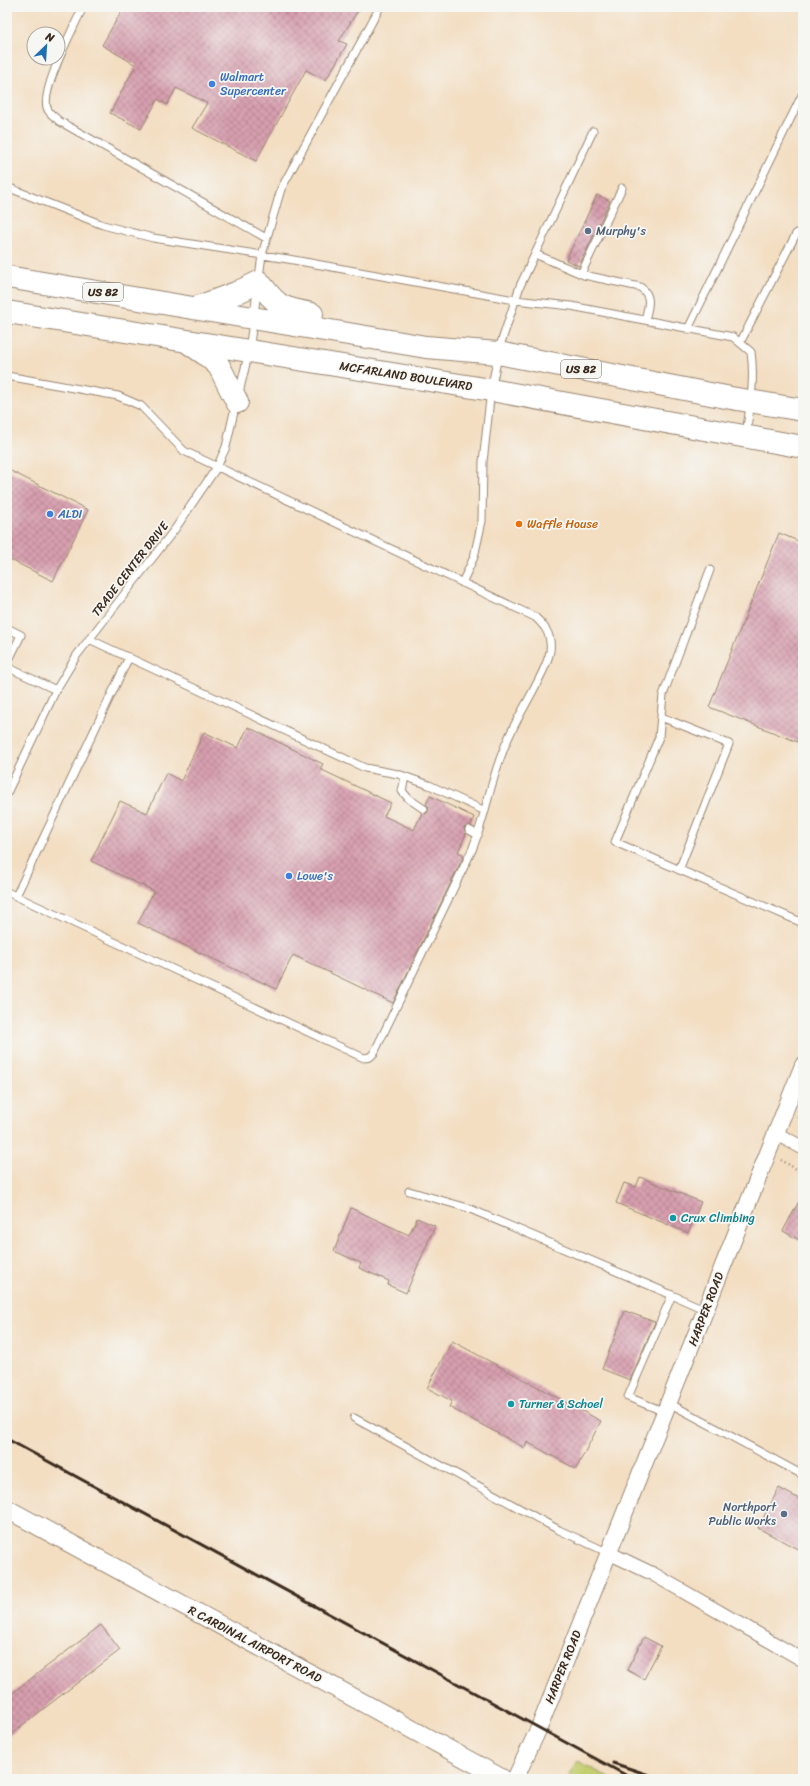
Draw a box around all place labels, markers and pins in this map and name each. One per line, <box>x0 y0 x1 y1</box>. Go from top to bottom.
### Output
place label: Walmart Supercenter <box>220 66 287 102</box>
marker: Walmart Supercenter <box>207 79 217 89</box>
place label: Murphy's <box>596 220 646 242</box>
marker: Murphy's <box>583 226 593 236</box>
place label: ALDI <box>57 503 83 525</box>
marker: ALDI <box>45 509 55 519</box>
place label: Waffle House <box>527 513 598 535</box>
marker: Waffle House <box>514 519 524 529</box>
place label: Lowe's <box>297 865 334 887</box>
marker: Lowe's <box>284 871 294 881</box>
place label: Crux Climbing <box>681 1207 755 1229</box>
marker: Crux Climbing <box>668 1213 678 1223</box>
place label: Turner & Schoel <box>519 1393 603 1415</box>
marker: Turner & Schoel <box>506 1399 516 1409</box>
place label: Northport Public Works <box>708 1496 777 1532</box>
marker: Northport Public Works <box>779 1509 789 1519</box>

